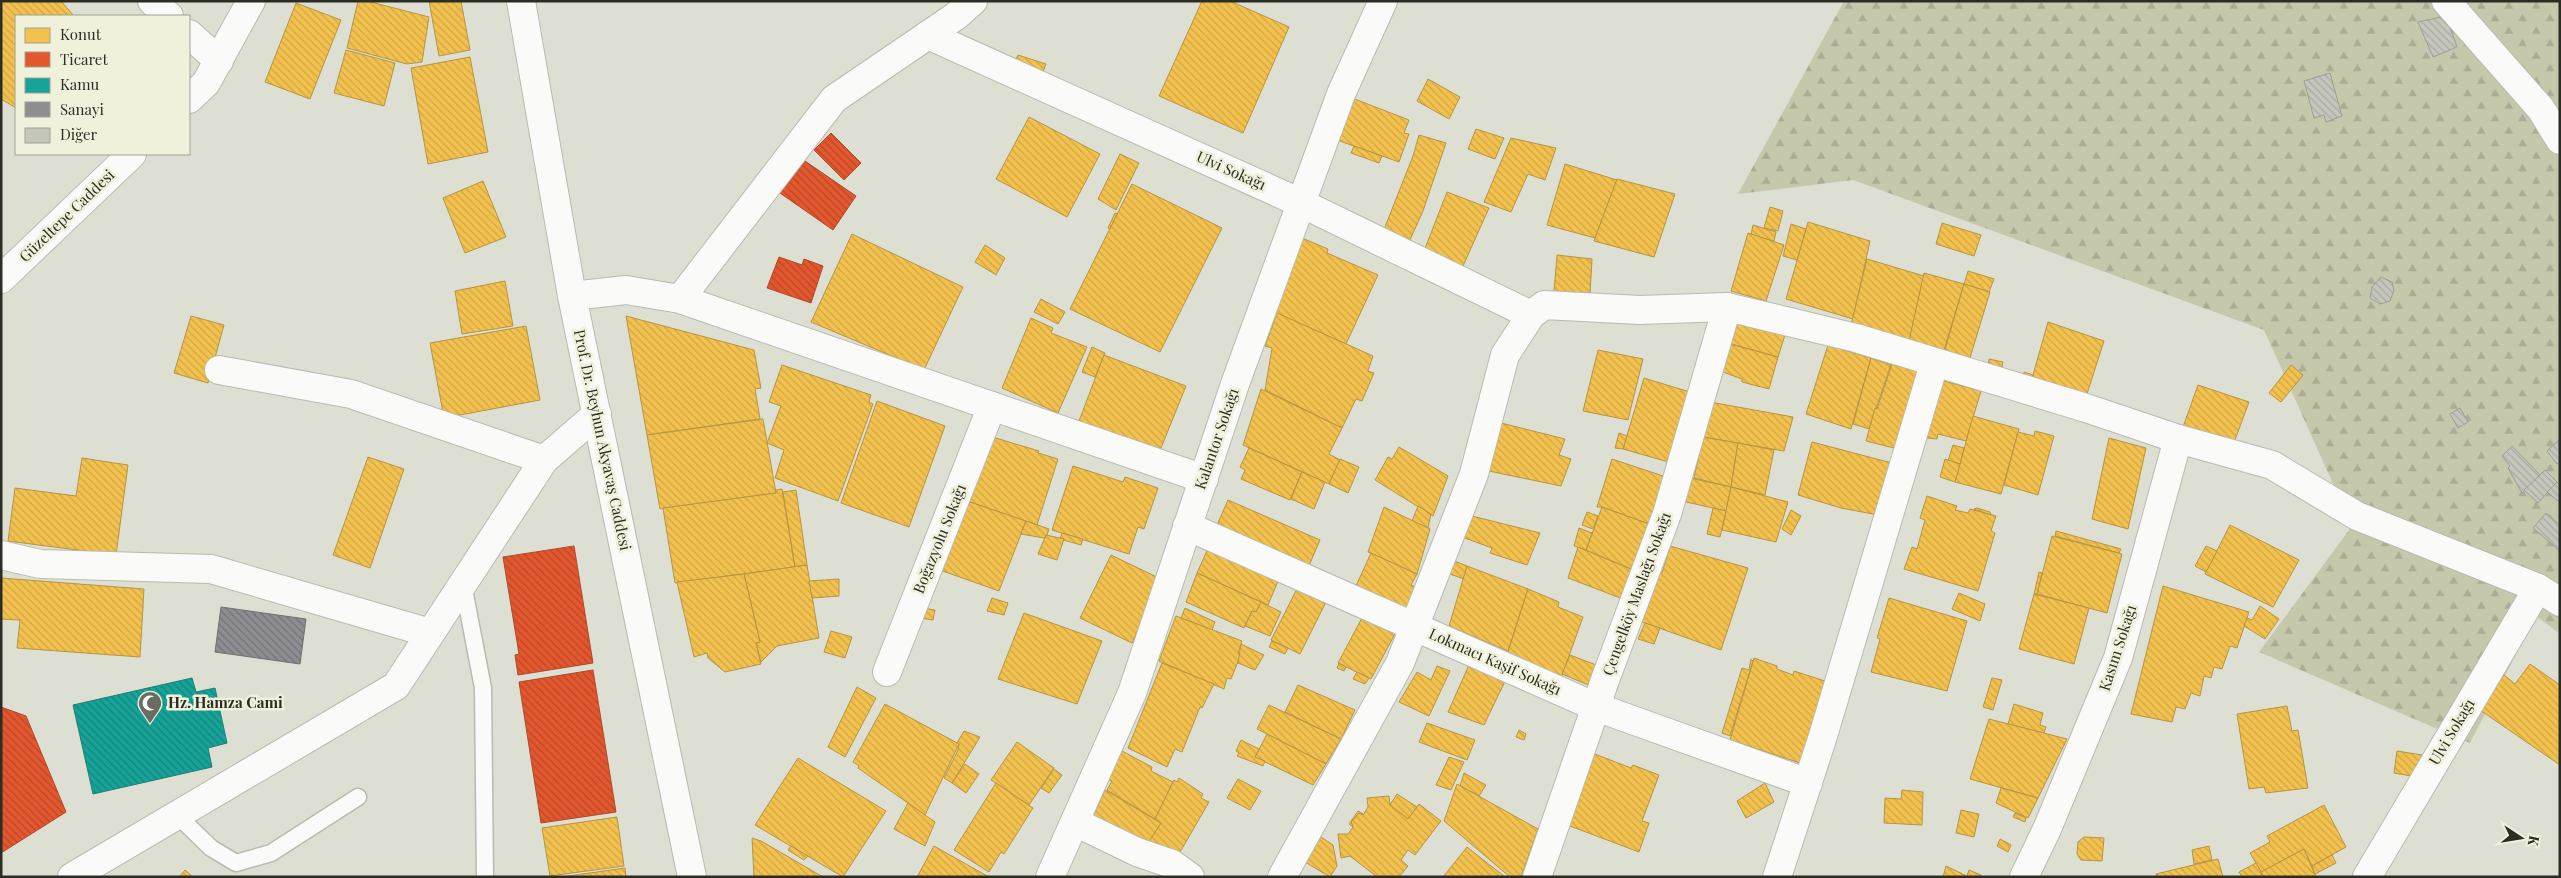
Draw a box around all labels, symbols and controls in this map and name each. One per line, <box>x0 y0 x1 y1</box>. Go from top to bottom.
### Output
legend <box>15 15 190 155</box>
text: Konut <box>60 24 102 44</box>
text: Ticaret <box>60 49 108 69</box>
text: Kamu <box>60 74 100 94</box>
text: Sanayi <box>60 99 104 119</box>
text: Diğer <box>60 124 98 144</box>
street label: Ulvi Sokağı <box>1194 146 1270 194</box>
street label: Güzeltepe Caddesi <box>14 164 119 266</box>
street label: Prof. Dr. Beyhun Akyavaş Caddesi <box>570 327 636 553</box>
street label: Kalantor Sokağı <box>1189 385 1243 492</box>
street label: Boğazyolu Sokağı <box>908 480 970 596</box>
street label: Çengelköy Maslağı Sokağı <box>1597 509 1675 678</box>
street label: Kasım Sokağı <box>2094 601 2141 693</box>
street label: Lokmacı Kaşif Sokağı <box>1426 623 1565 699</box>
mosque icon: Hz. Hamza Cami <box>137 690 163 724</box>
place label: Hz. Hamza Cami <box>168 692 283 712</box>
street label: Ulvi Sokağı <box>2424 694 2479 768</box>
north arrow <box>2496 813 2546 863</box>
text: K <box>2524 834 2545 849</box>

